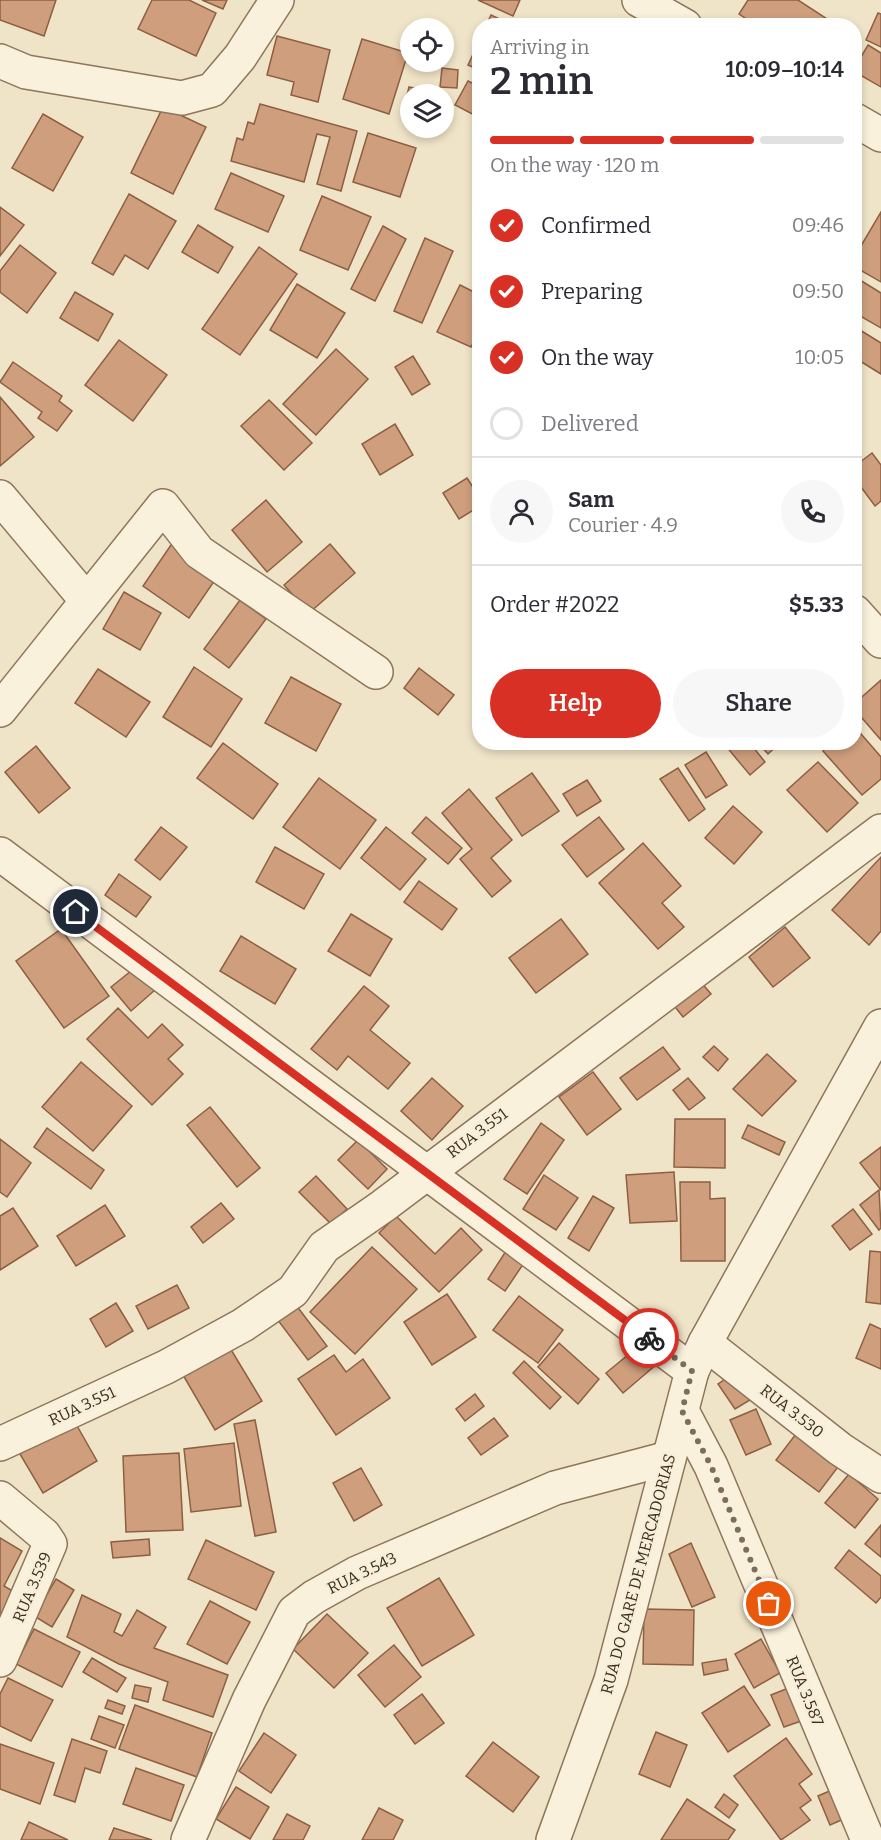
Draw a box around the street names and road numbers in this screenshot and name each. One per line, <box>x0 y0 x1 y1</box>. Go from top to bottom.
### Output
street label: RUA 3.551 <box>443 1104 512 1162</box>
street label: RUA 3.530 <box>756 1380 828 1442</box>
street label: RUA 3.551 <box>46 1382 119 1430</box>
street label: RUA DO GARE DE MERCADORIAS <box>597 1452 679 1696</box>
street label: RUA 3.543 <box>324 1548 400 1598</box>
street label: RUA 3.539 <box>9 1549 55 1625</box>
street label: RUA 3.587 <box>782 1653 828 1729</box>

